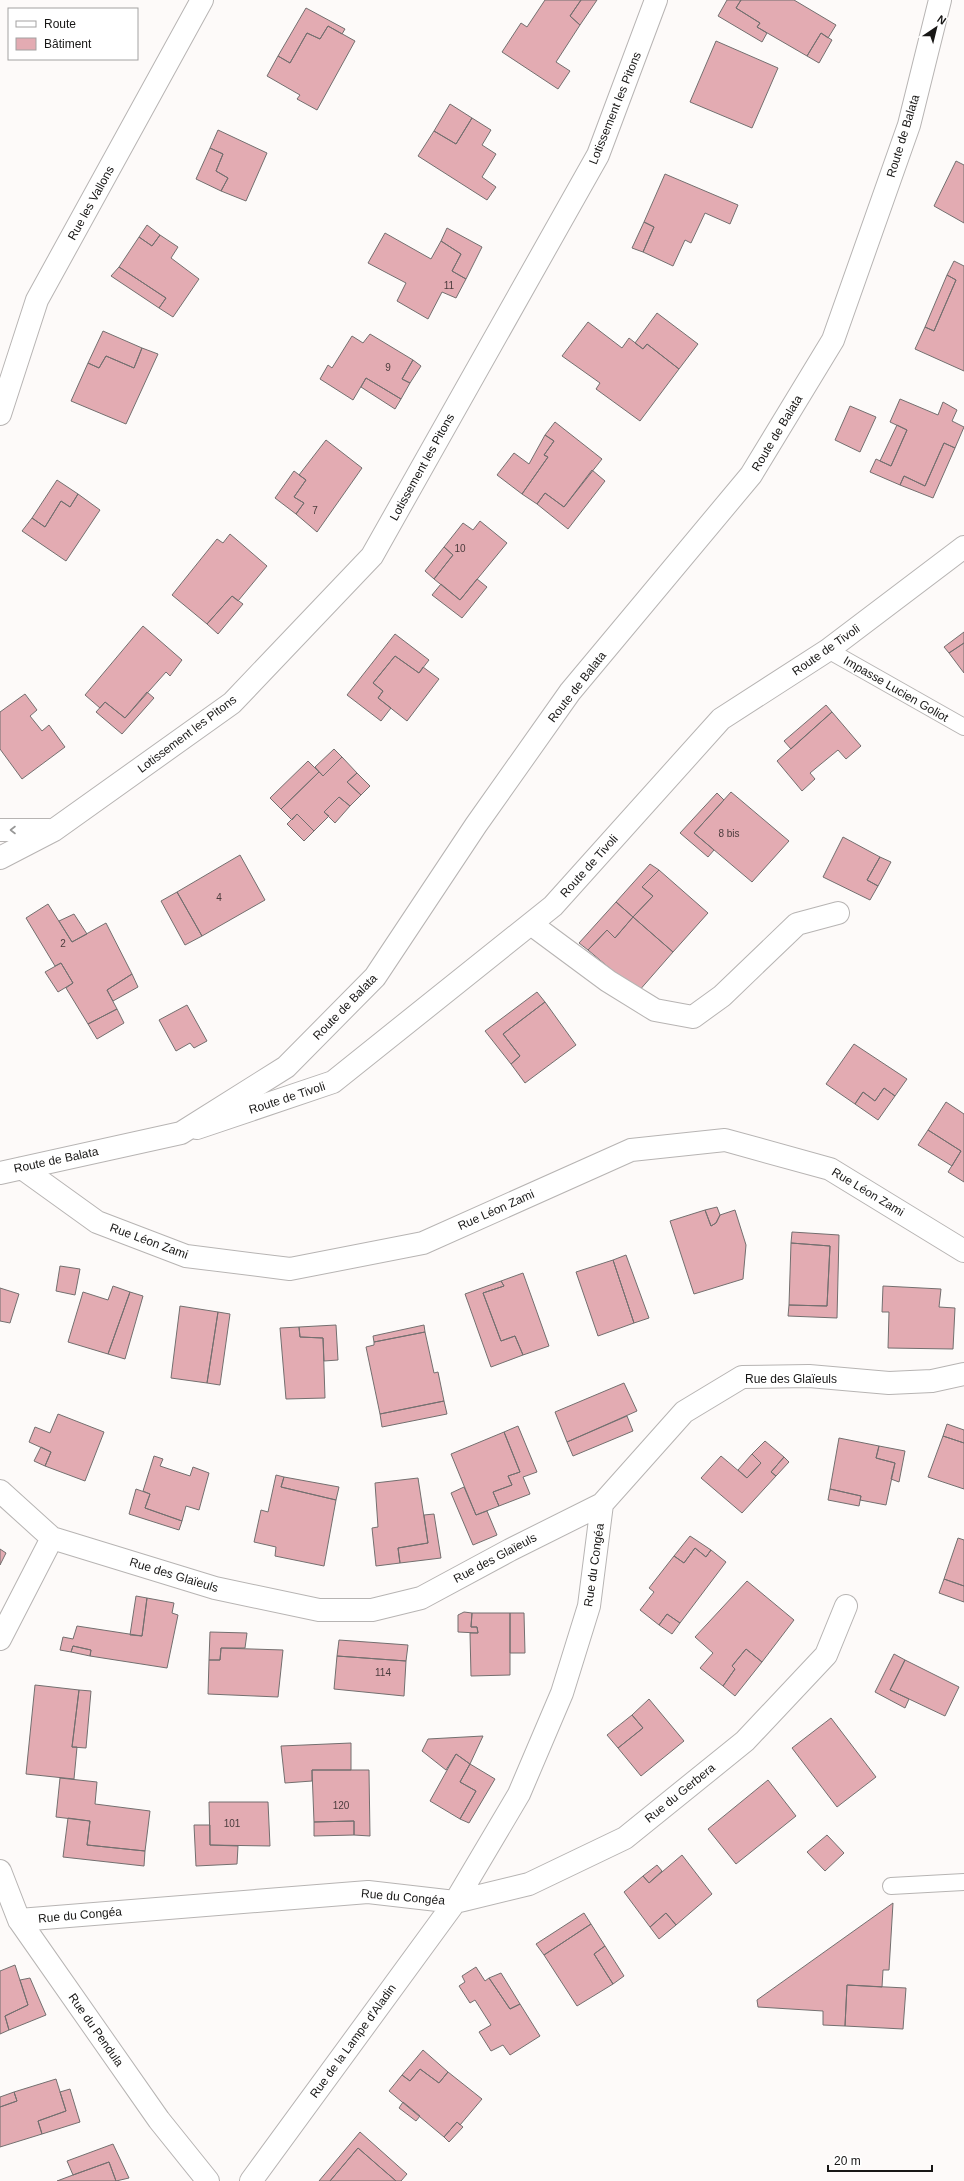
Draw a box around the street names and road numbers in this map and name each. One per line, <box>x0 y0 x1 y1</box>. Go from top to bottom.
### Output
street label: Lotissement les Pitons <box>586 50 644 166</box>
street label: Route de Balata <box>884 92 922 179</box>
street label: Rue les Vallons <box>65 164 117 242</box>
street label: Route de Balata <box>749 392 805 473</box>
street label: Lotissement les Pitons <box>387 411 457 523</box>
street label: Route de Tivoli <box>789 621 863 679</box>
street label: Route de Balata <box>545 649 609 725</box>
street label: Impasse Lucien Goliot <box>841 653 951 725</box>
street label: Lotissement les Pitons <box>135 692 239 776</box>
street label: Route de Tivoli <box>557 832 621 900</box>
street label: Route de Balata <box>310 971 380 1043</box>
street label: Route de Tivoli <box>247 1079 327 1117</box>
street label: Route de Balata <box>12 1144 100 1176</box>
street label: Rue Léon Zami <box>829 1165 907 1219</box>
street label: Rue Léon Zami <box>456 1187 536 1233</box>
street label: Rue Léon Zami <box>108 1220 190 1262</box>
street label: Rue des Glaïeuls <box>745 1372 837 1386</box>
street label: Rue du Congéa <box>581 1522 607 1608</box>
street label: Rue des Glaïeuls <box>451 1530 539 1586</box>
street label: Rue des Glaïeuls <box>128 1555 220 1595</box>
street label: Rue du Gerbera <box>642 1760 718 1826</box>
street label: Rue du Congéa <box>361 1886 446 1908</box>
street label: Rue du Congéa <box>38 1904 123 1926</box>
street label: Rue de la Lampe d'Aladin <box>307 1981 399 2101</box>
street label: Rue du Pendula <box>66 1991 127 2070</box>

